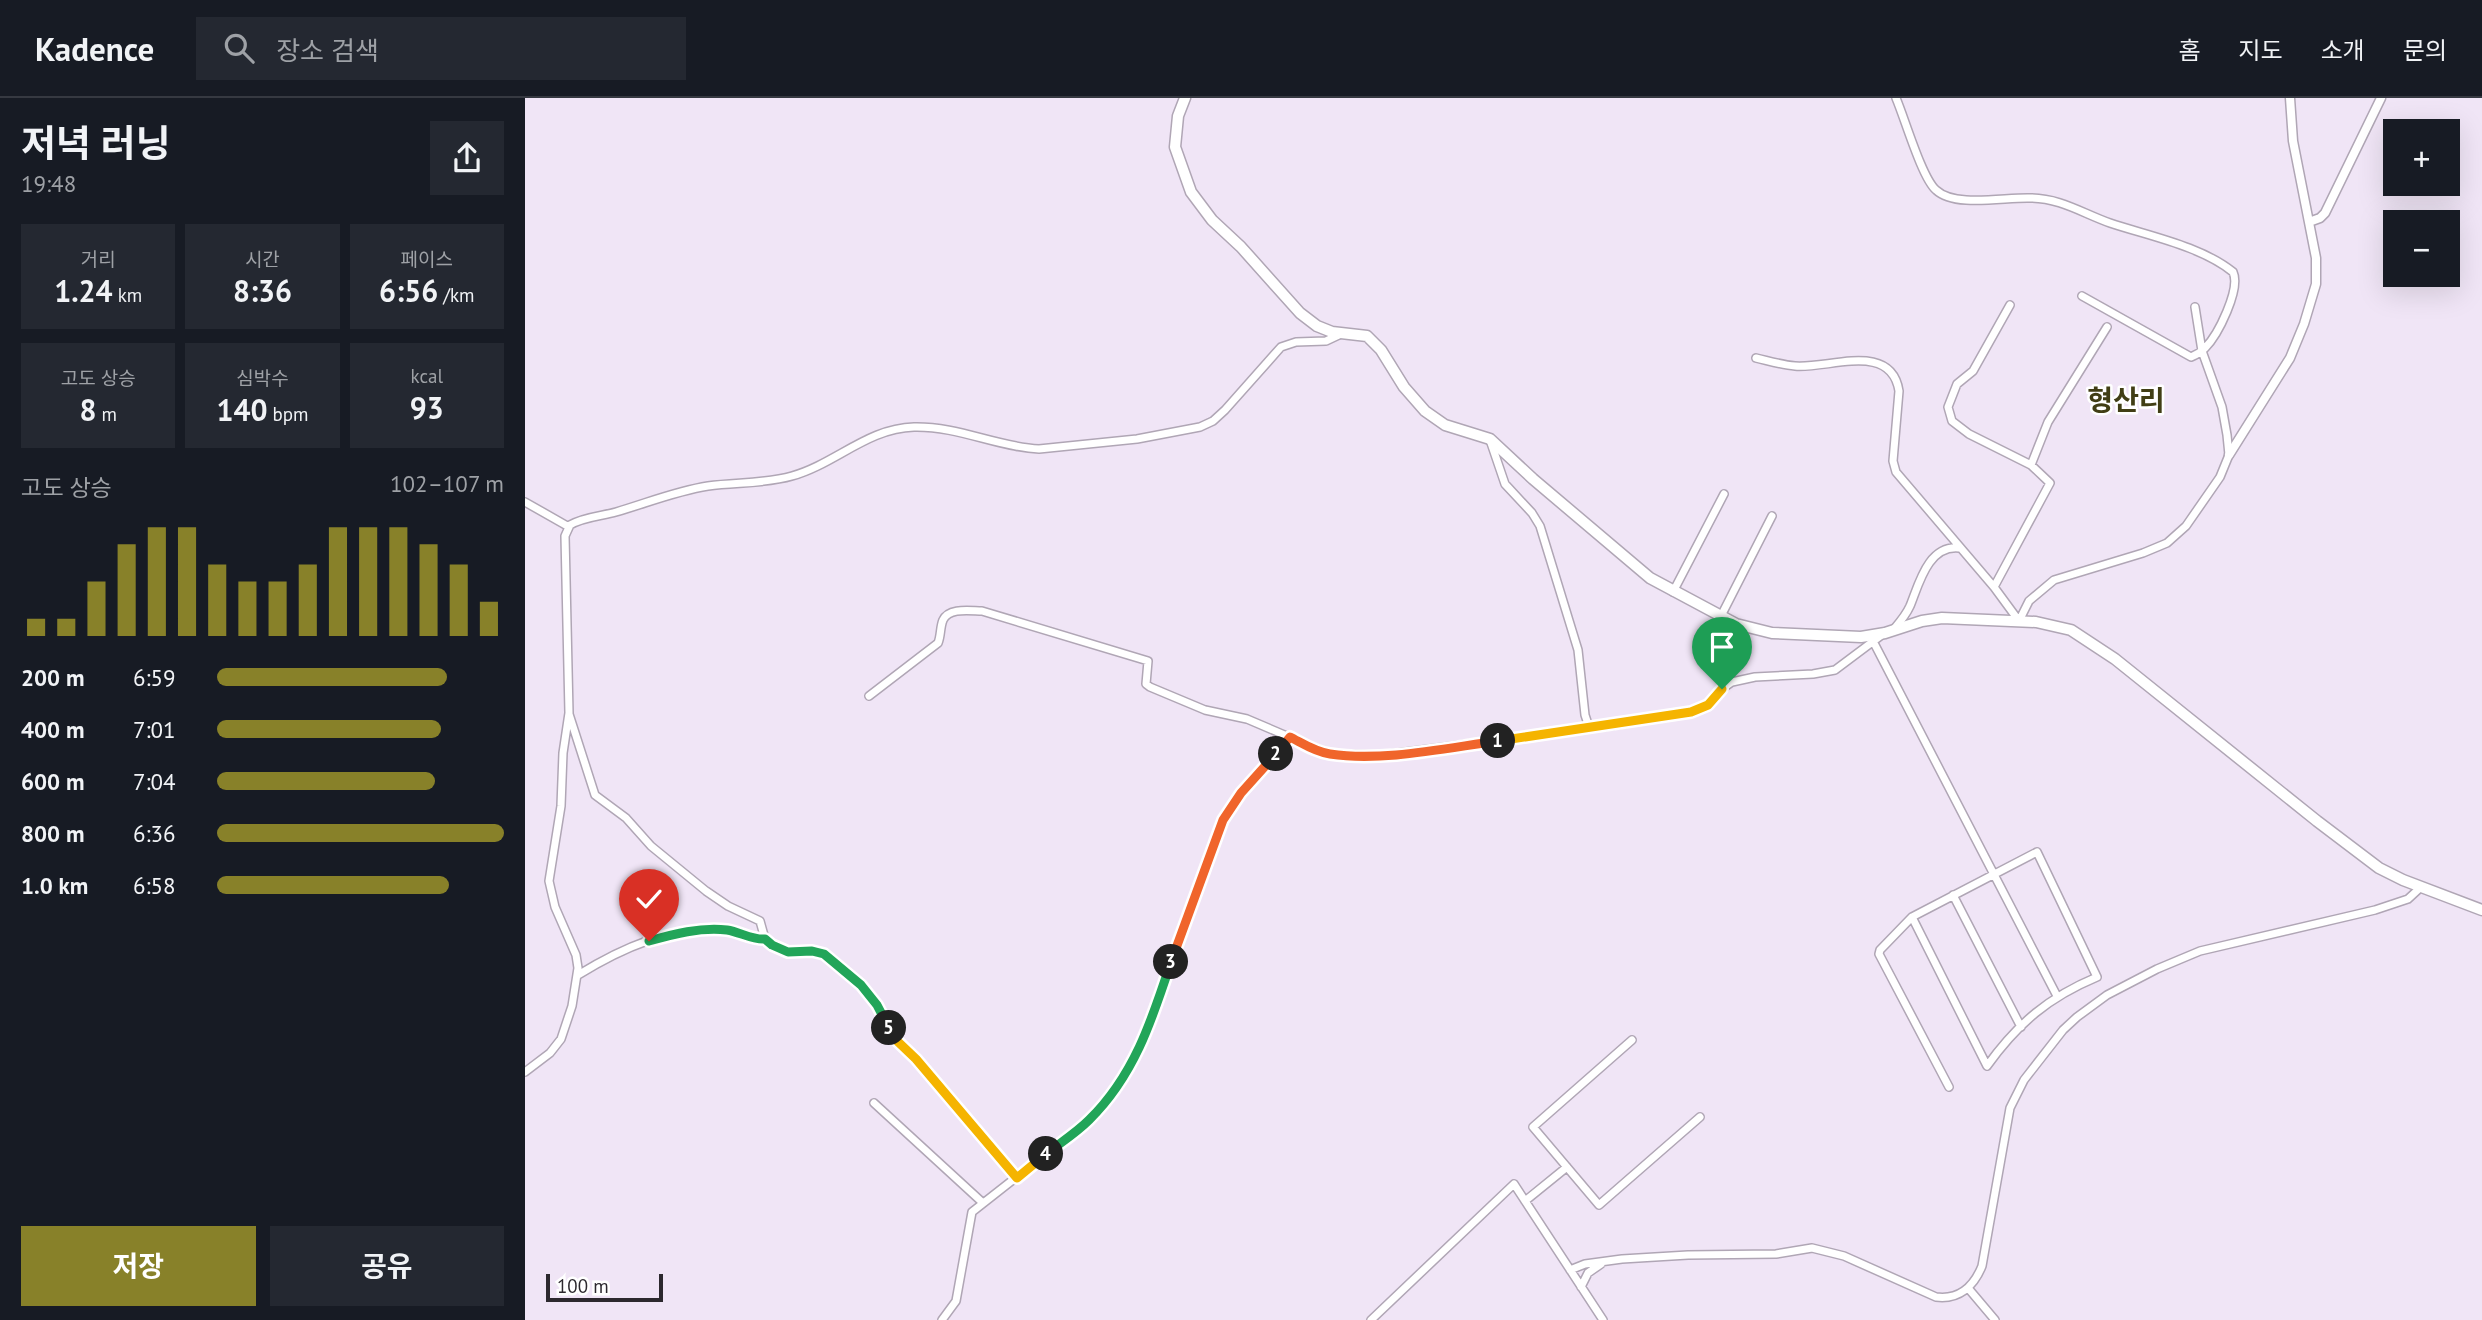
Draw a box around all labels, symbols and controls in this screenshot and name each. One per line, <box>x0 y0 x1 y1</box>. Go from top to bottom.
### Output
search box <box>196 17 686 80</box>
text: Kadence <box>35 27 154 70</box>
icon: search <box>220 29 258 67</box>
text: 장소 검색 <box>276 34 379 67</box>
text: 홈 <box>2178 35 2200 66</box>
text: 지도 <box>2238 35 2283 66</box>
text: 소개 <box>2321 35 2365 66</box>
text: 문의 <box>2403 35 2447 66</box>
text: 저녁 러닝 <box>21 118 170 167</box>
map controls <box>2383 119 2460 287</box>
button: + <box>2383 119 2460 196</box>
button: share <box>430 121 504 195</box>
text: 19:48 <box>21 169 76 198</box>
button: − <box>2383 210 2460 287</box>
text: 거리 <box>81 247 116 271</box>
text: 시간 <box>245 247 280 271</box>
text: 페이스 <box>401 247 453 271</box>
text: 1.24 <box>54 271 113 310</box>
text: 8:36 <box>233 271 292 310</box>
text: 6:56 <box>379 271 438 310</box>
text: km <box>113 283 142 307</box>
text: /km <box>438 283 475 307</box>
text: kcal <box>411 364 443 388</box>
text: 고도 상승 <box>61 366 136 390</box>
text: 심박수 <box>236 366 289 390</box>
district label: 형산리 <box>2087 381 2165 418</box>
text: 93 <box>410 388 444 427</box>
text: 8 <box>79 390 96 429</box>
text: 140 <box>216 390 267 429</box>
text: m <box>96 402 117 426</box>
text: bpm <box>267 402 309 426</box>
text: 102–107 m <box>390 469 504 498</box>
text: 고도 상승 <box>21 473 112 502</box>
pin <box>1692 617 1752 689</box>
icon: arrive <box>1703 628 1741 666</box>
text: 200 m <box>21 663 84 692</box>
text: 6:59 <box>133 663 176 692</box>
text: 400 m <box>21 715 84 744</box>
text: 7:01 <box>133 715 176 744</box>
pin: 1 <box>1481 724 1515 758</box>
text: 1 <box>1492 728 1503 752</box>
pin: 2 <box>1259 736 1293 772</box>
text: 2 <box>1270 741 1281 765</box>
text: 600 m <box>21 767 84 796</box>
text: 7:04 <box>133 767 176 796</box>
text: 800 m <box>21 819 84 848</box>
text: 6:36 <box>133 819 176 848</box>
pin <box>619 869 679 941</box>
text: 1.0 km <box>21 871 88 900</box>
text: 6:58 <box>133 871 176 900</box>
icon: check <box>630 880 668 918</box>
pin: 3 <box>1153 944 1189 980</box>
text: 3 <box>1165 949 1176 973</box>
pin: 5 <box>871 1010 907 1046</box>
text: 5 <box>883 1015 894 1039</box>
pin: 4 <box>1029 1136 1063 1172</box>
text: 4 <box>1040 1141 1051 1165</box>
button: 저장 <box>21 1226 256 1306</box>
button: 공유 <box>270 1226 504 1306</box>
scale bar <box>546 1271 663 1303</box>
text: 100 m <box>557 1274 609 1298</box>

